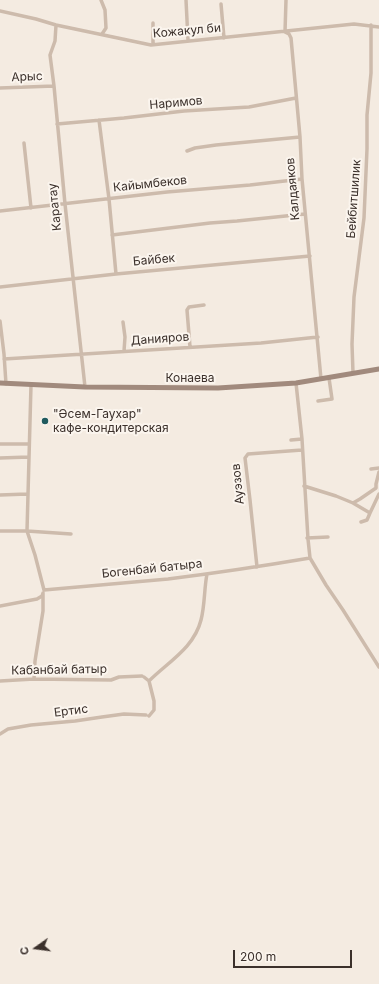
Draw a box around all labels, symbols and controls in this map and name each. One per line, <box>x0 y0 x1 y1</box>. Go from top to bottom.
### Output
street label: Кожакул би <box>152 21 222 41</box>
street label: Арыс <box>11 69 43 85</box>
street label: Наримов <box>149 94 203 112</box>
street label: Калдаяков <box>283 157 303 221</box>
street label: Бейбитшилик <box>344 159 364 239</box>
street label: Кайымбеков <box>112 173 188 195</box>
street label: Каратау <box>45 182 65 232</box>
street label: Байбек <box>132 251 176 269</box>
street label: Данияров <box>130 330 190 348</box>
street label: Конаева <box>165 371 215 385</box>
place label: "Әсем-Гаухар" кафе-кондитерская <box>53 407 169 435</box>
marker: "Әсем-Гаухар" кафе-кондитерская <box>40 416 50 426</box>
street label: Ауэзов <box>229 463 247 505</box>
street label: Богенбай батыра <box>101 557 203 581</box>
street label: Кабанбай батыр <box>11 662 107 678</box>
street label: Ертис <box>53 702 89 720</box>
north arrow <box>16 928 56 968</box>
scale bar <box>235 942 354 968</box>
text: С <box>17 945 32 957</box>
text: 200 m <box>240 949 276 964</box>

